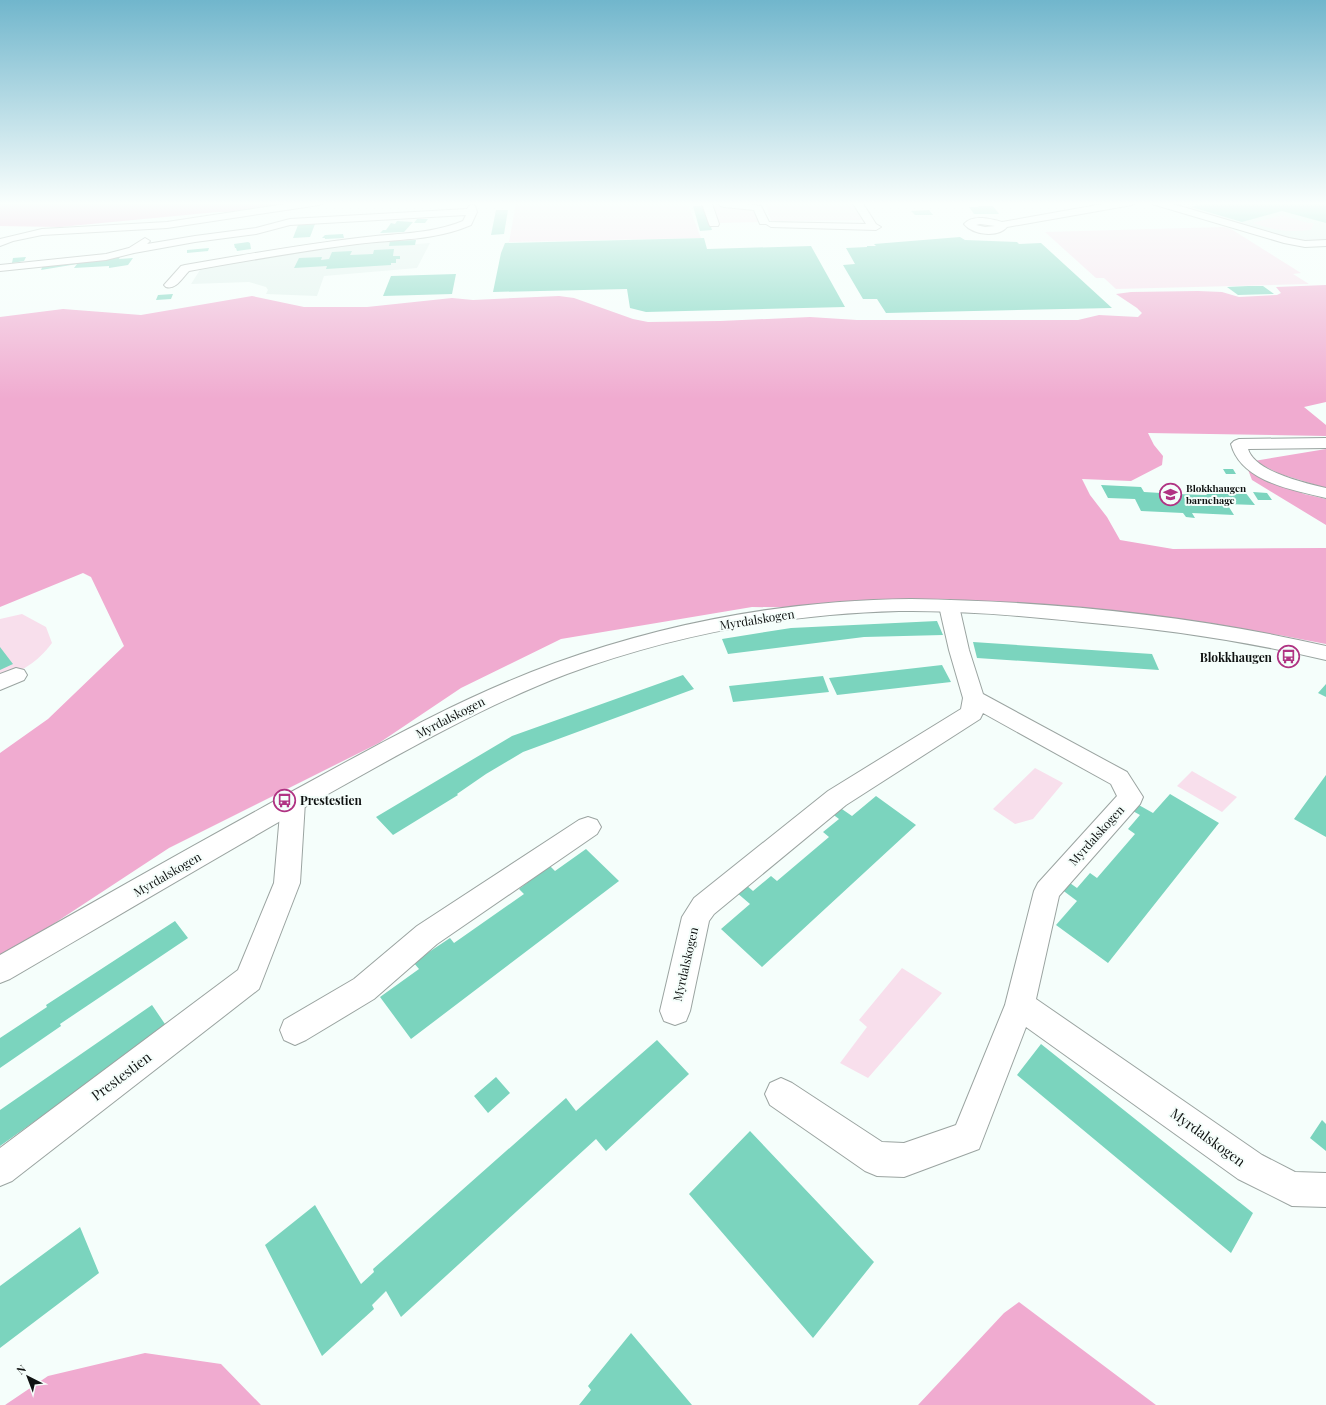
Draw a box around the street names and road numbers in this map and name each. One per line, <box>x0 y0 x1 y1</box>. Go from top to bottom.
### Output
street label: Myrdalskogen <box>718 605 796 633</box>
street label: Myrdalskogen <box>413 693 487 741</box>
street label: Myrdalskogen <box>1065 802 1127 868</box>
street label: Myrdalskogen <box>130 848 204 900</box>
street label: Myrdalskogen <box>669 925 701 1003</box>
street label: Prestestien <box>87 1047 155 1105</box>
street label: Myrdalskogen <box>1167 1103 1250 1171</box>

